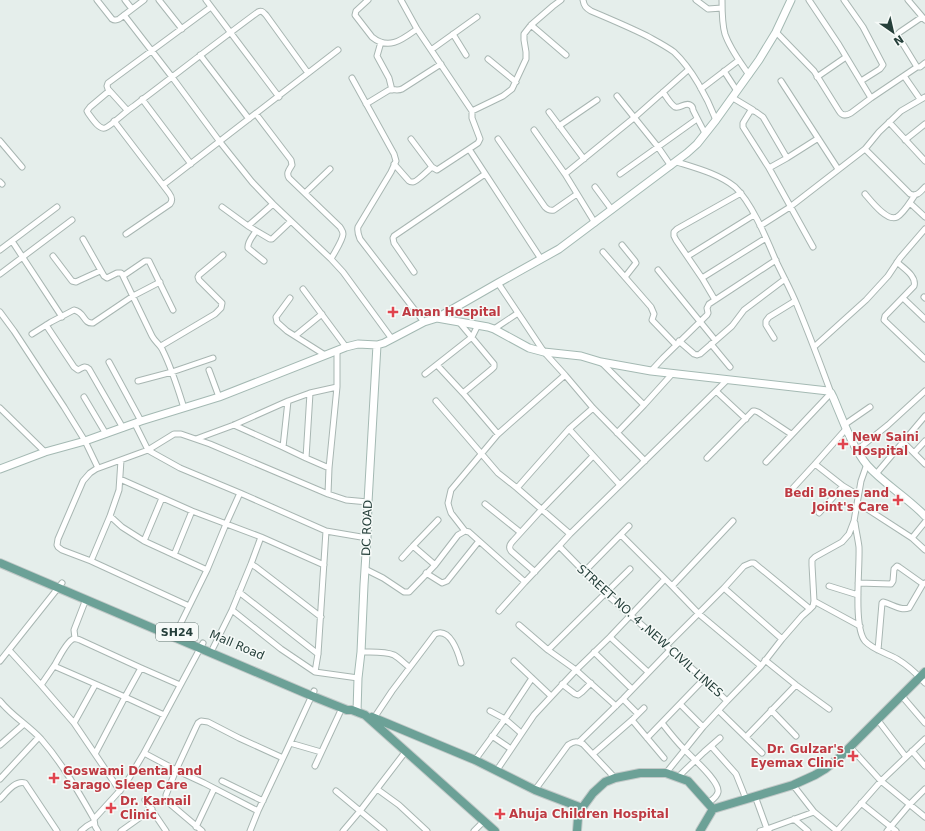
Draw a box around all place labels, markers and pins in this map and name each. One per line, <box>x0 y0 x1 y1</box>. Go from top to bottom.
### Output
place label: Aman Hospital <box>402 305 501 319</box>
marker: Aman Hospital <box>387 306 399 318</box>
place label: New Saini Hospital <box>852 430 919 458</box>
marker: New Saini Hospital <box>837 438 849 450</box>
place label: Bedi Bones and Joint's Care <box>784 486 889 514</box>
marker: Bedi Bones and Joint's Care <box>892 494 904 506</box>
place label: Dr. Gulzar's Eyemax Clinic <box>751 742 844 770</box>
marker: Dr. Gulzar's Eyemax Clinic <box>847 750 859 762</box>
place label: Goswami Dental and Sarago Sleep Care <box>63 764 202 792</box>
marker: Goswami Dental and Sarago Sleep Care <box>48 772 60 784</box>
place label: Dr. Karnail Clinic <box>120 794 191 822</box>
marker: Dr. Karnail Clinic <box>105 802 117 814</box>
place label: Ahuja Children Hospital <box>509 807 669 821</box>
marker: Ahuja Children Hospital <box>494 808 506 820</box>

